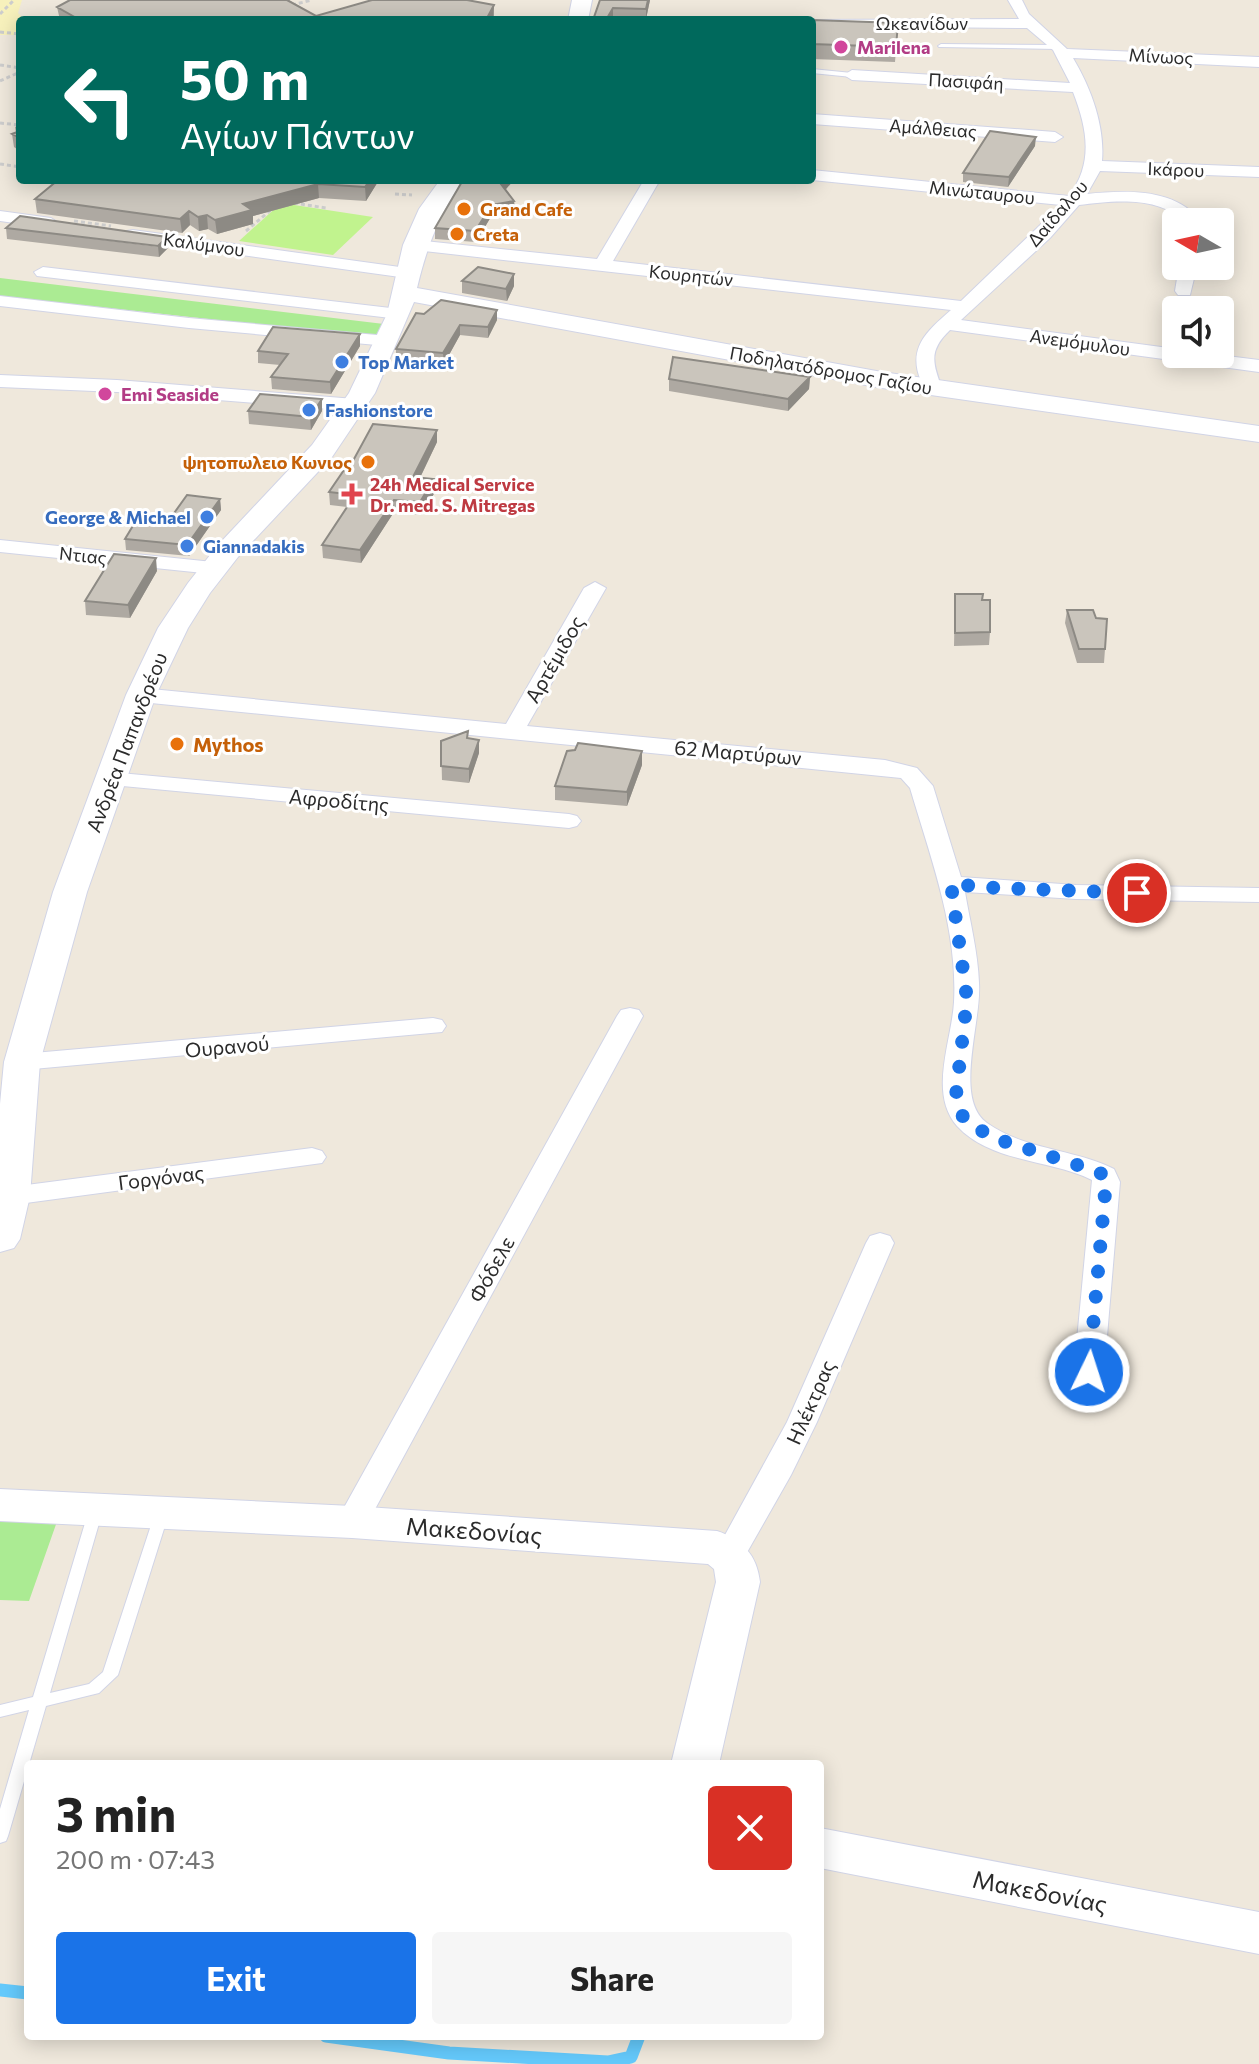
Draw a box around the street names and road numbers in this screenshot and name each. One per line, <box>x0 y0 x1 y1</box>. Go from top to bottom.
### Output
street label: Ωκεανίδων <box>876 12 968 34</box>
street label: Μίνωος <box>1128 43 1194 69</box>
street label: Πασιφάη <box>928 68 1004 94</box>
street label: Αμάλθειας <box>888 114 978 142</box>
street label: Ικάρου <box>1147 157 1205 181</box>
street label: Δαίδαλου <box>1022 175 1092 251</box>
street label: Μινώταυρου <box>928 176 1036 208</box>
street label: Καλύμνου <box>162 227 246 261</box>
street label: Κουρητών <box>648 260 734 290</box>
street label: Ανεμόμυλου <box>1028 324 1132 360</box>
street label: Ποδηλατόδρομος Γαζίου <box>728 341 934 399</box>
street label: Ντιας <box>58 542 108 568</box>
street label: Αρτέμιδος <box>519 611 589 707</box>
street label: Ανδρέα Παπανδρέου <box>81 648 171 836</box>
street label: 62 Μαρτύρων <box>673 734 803 770</box>
street label: Αφροδίτης <box>288 784 390 816</box>
street label: Ουρανού <box>184 1030 270 1062</box>
street label: Γοργόνας <box>117 1160 205 1194</box>
street label: Φόδελε <box>463 1232 519 1306</box>
street label: Ηλέκτρας <box>781 1356 839 1448</box>
street label: Μακεδονίας <box>405 1511 543 1549</box>
street label: Μακεδονίας <box>970 1864 1110 1918</box>

